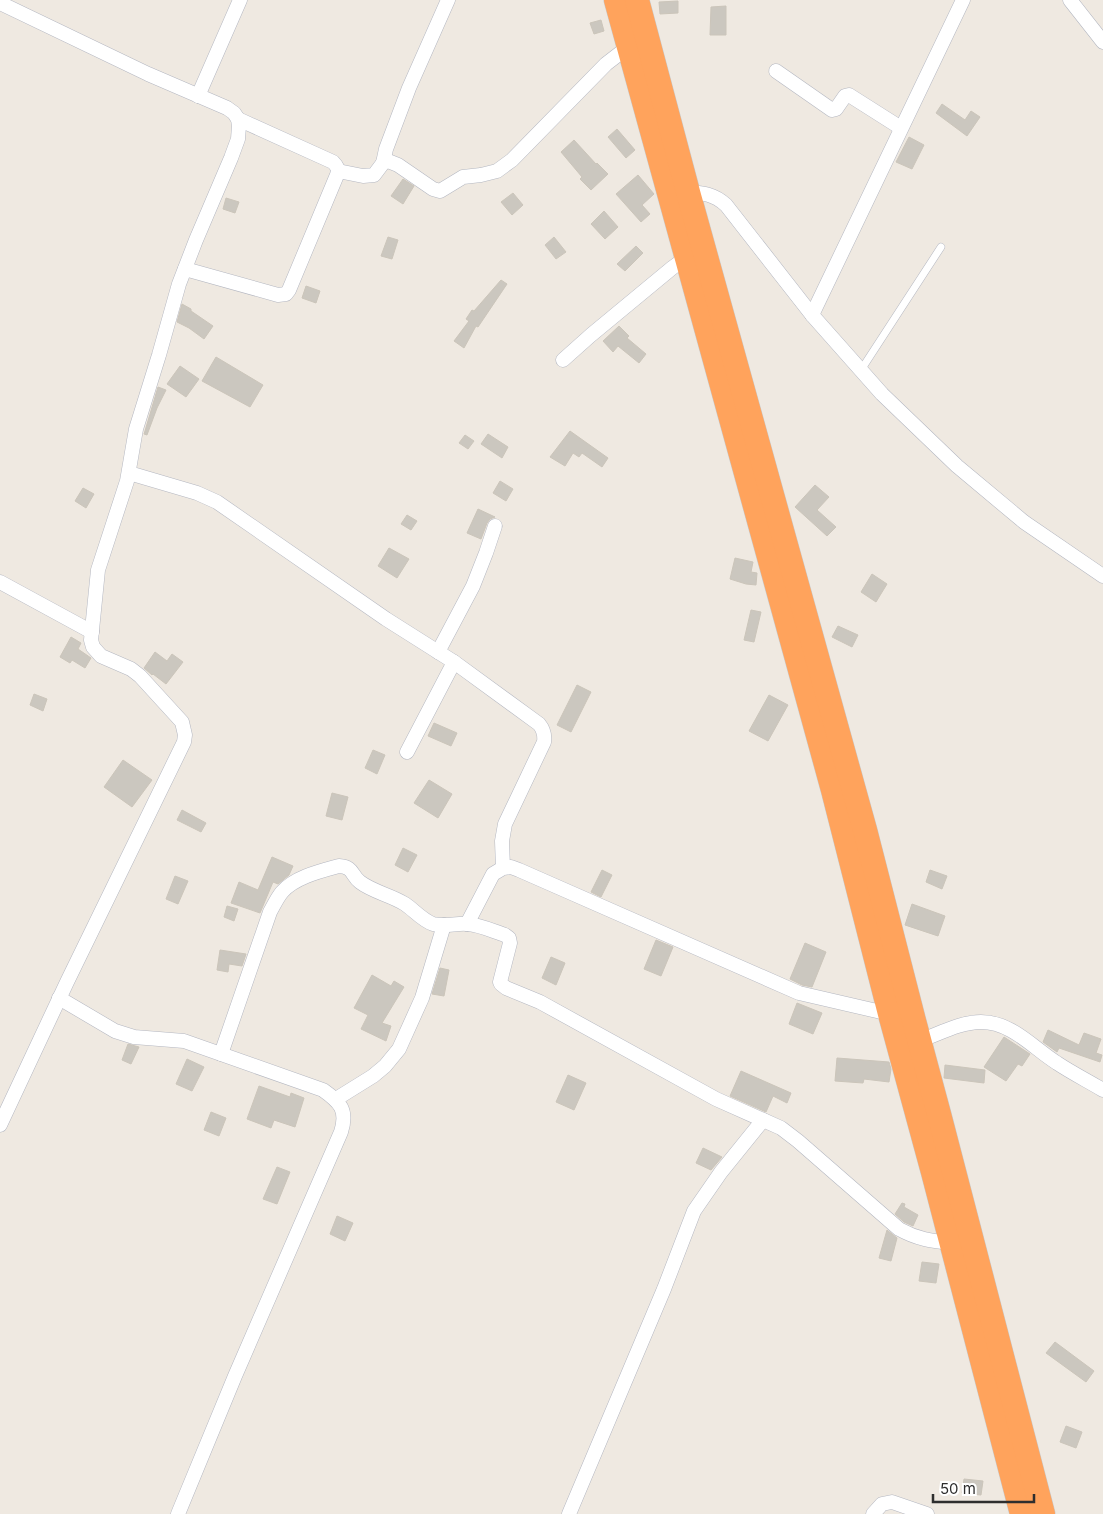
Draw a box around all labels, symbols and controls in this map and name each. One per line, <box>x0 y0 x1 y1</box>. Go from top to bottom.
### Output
scale bar <box>933 1472 1034 1504</box>
text: 50 m <box>940 1479 976 1498</box>

